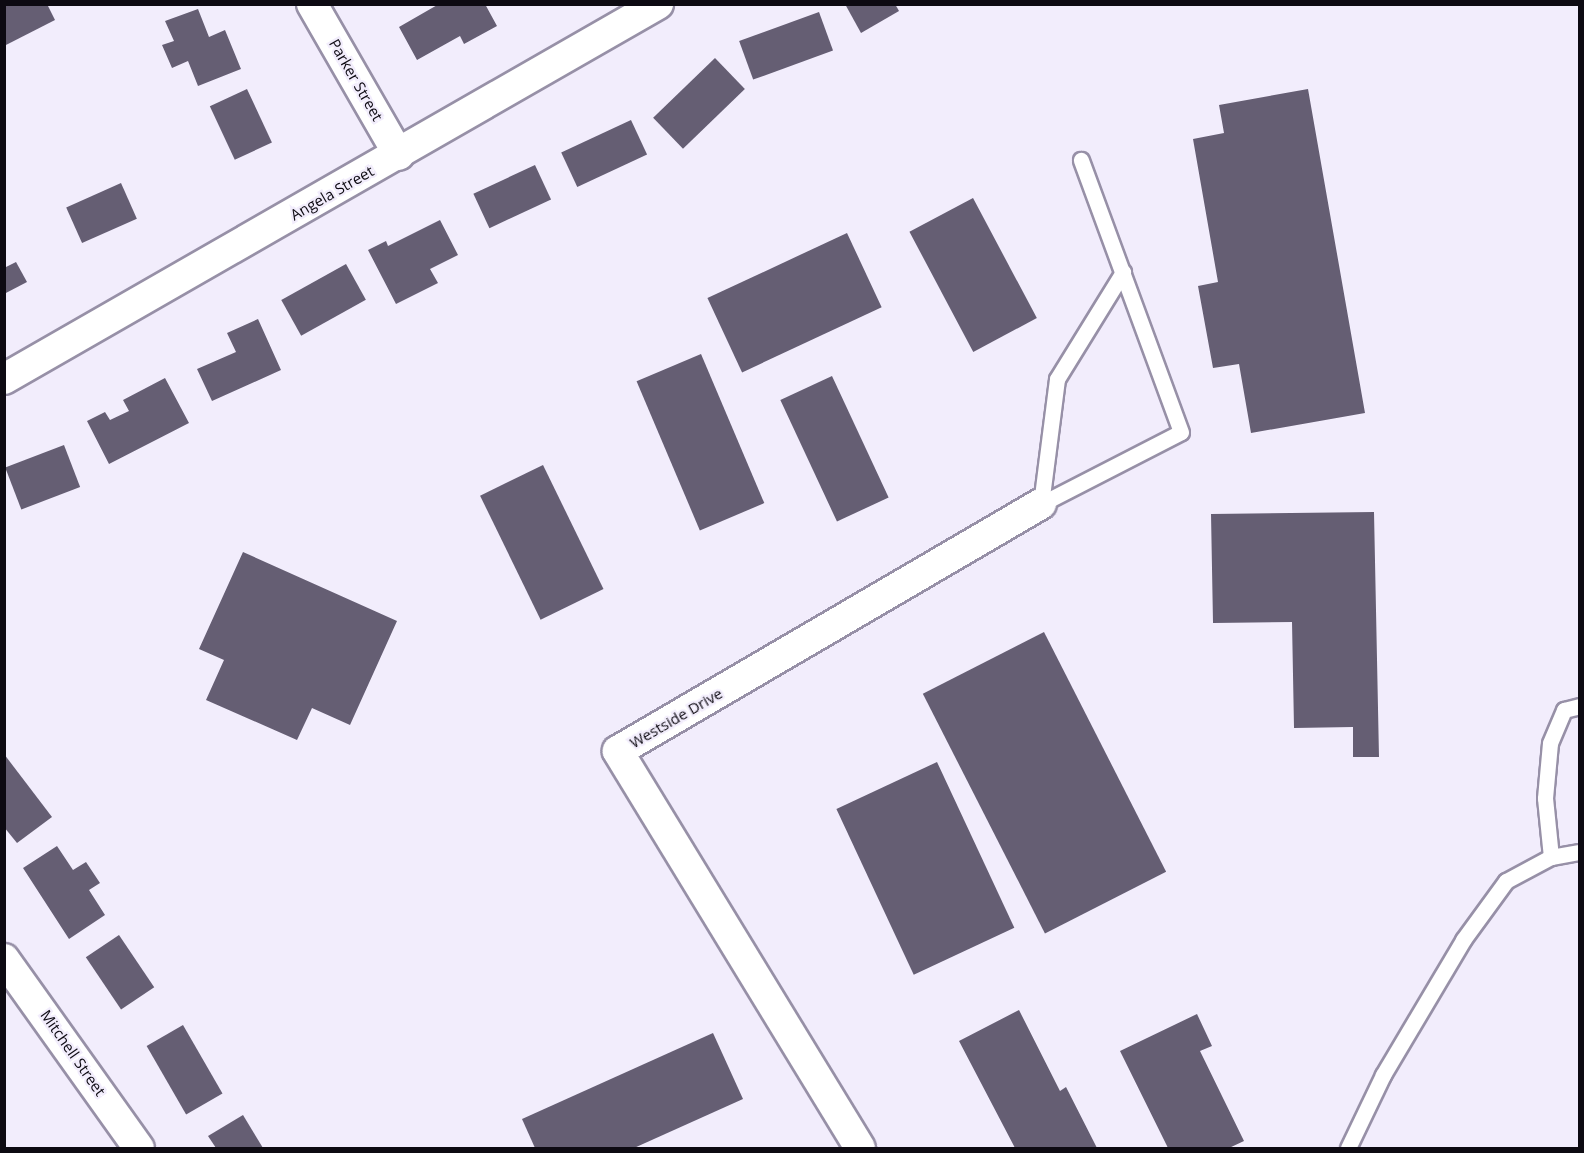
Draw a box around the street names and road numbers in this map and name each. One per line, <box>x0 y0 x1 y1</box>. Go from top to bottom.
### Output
street label: Parker Street <box>325 36 387 124</box>
street label: Angela Street <box>287 162 377 224</box>
street label: Westside Drive <box>627 684 725 752</box>
street label: Mitchell Street <box>37 1007 109 1099</box>

